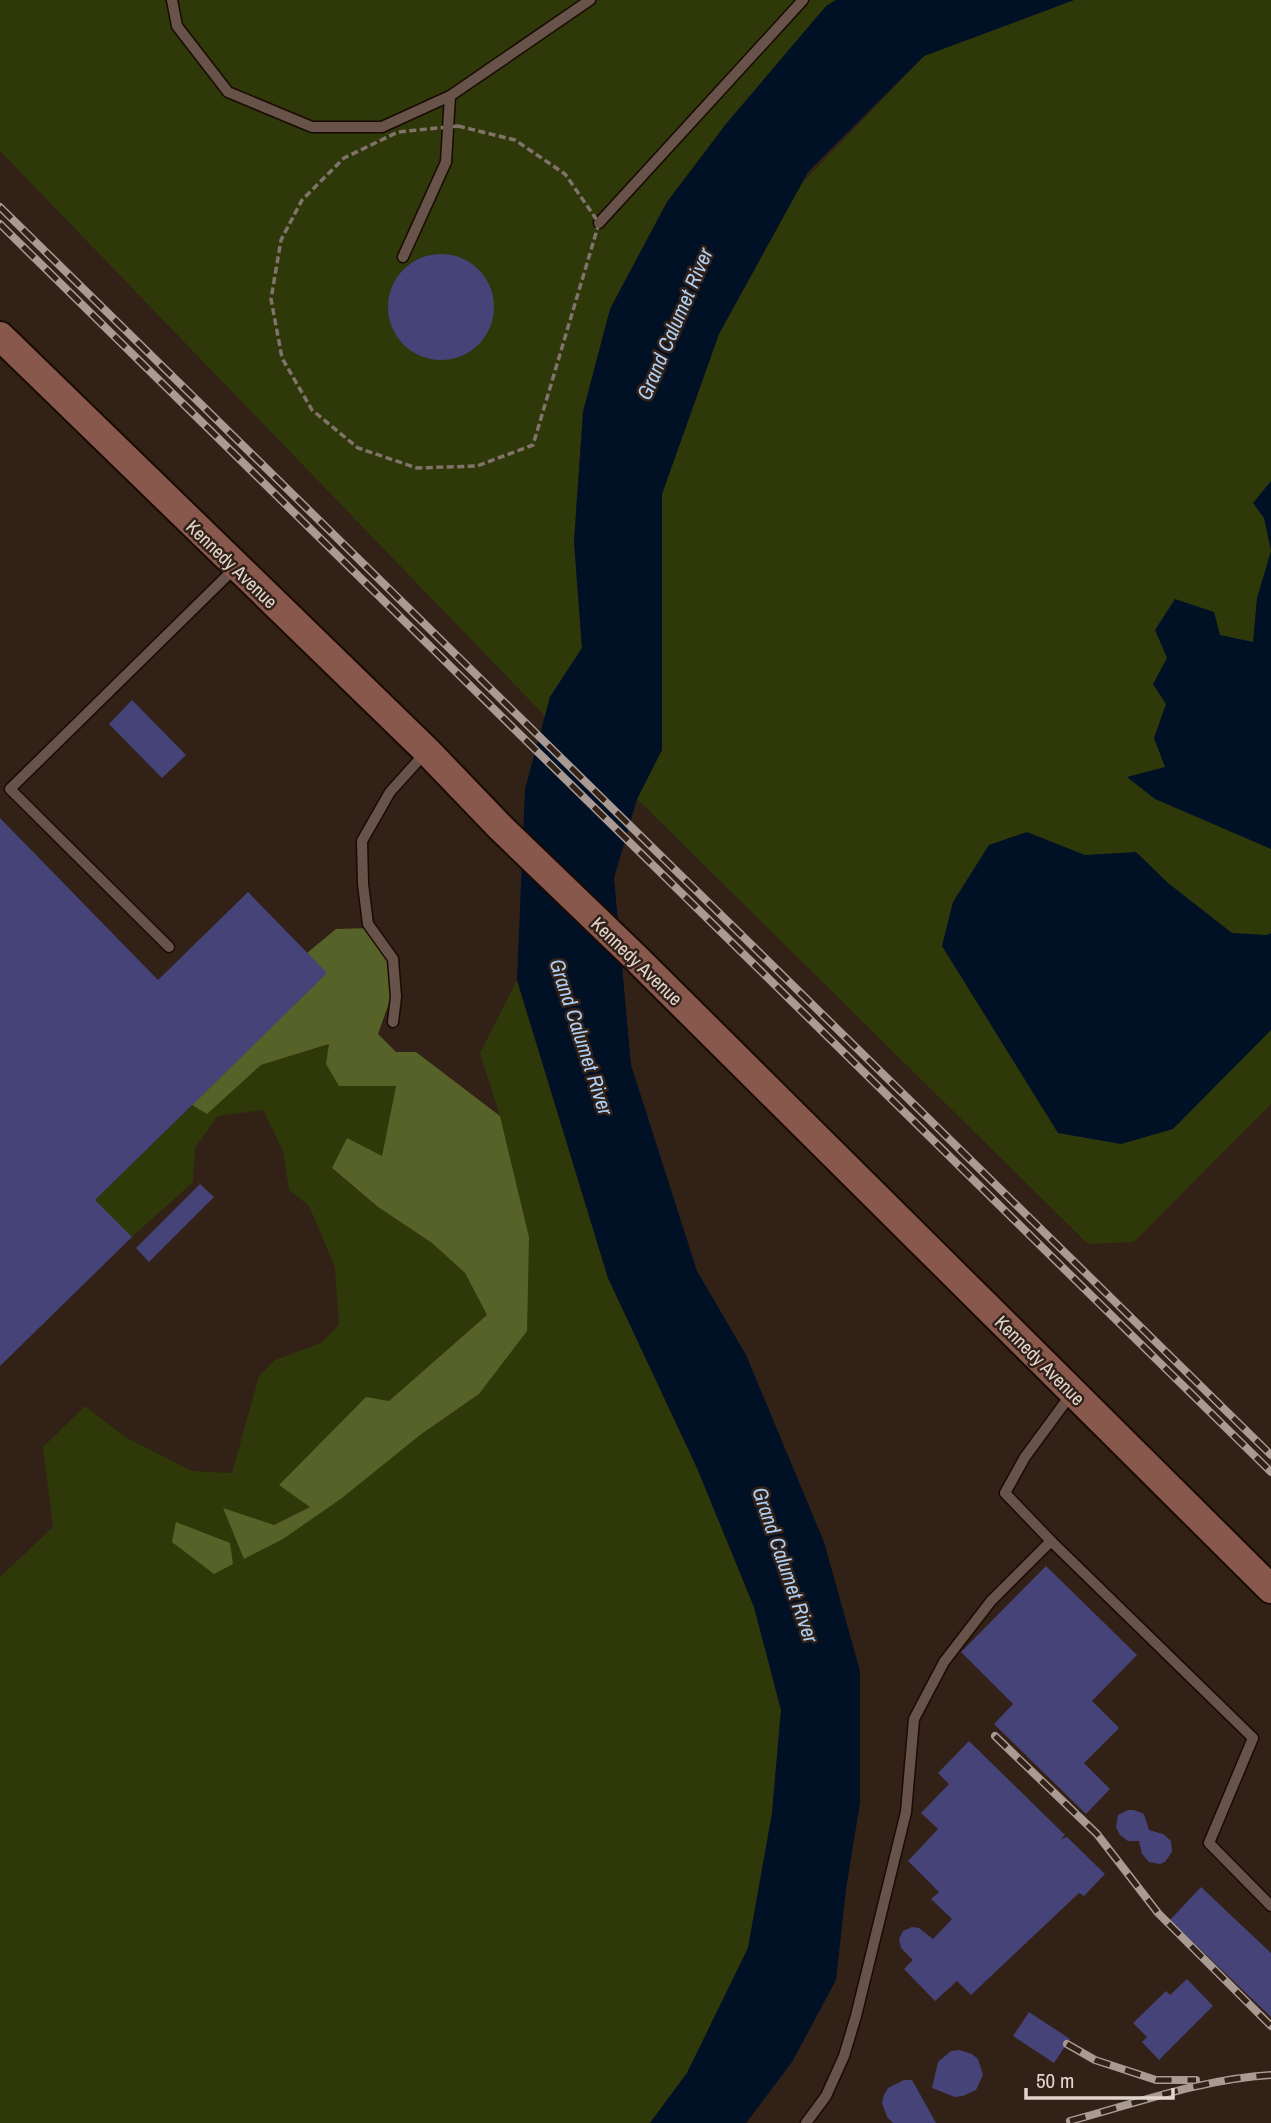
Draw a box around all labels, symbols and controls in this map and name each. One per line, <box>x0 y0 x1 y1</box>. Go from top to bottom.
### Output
water label: Grand Calumet River <box>629 242 720 404</box>
street label: Kennedy Avenue <box>181 514 283 614</box>
street label: Kennedy Avenue <box>586 911 688 1011</box>
water label: Grand Calumet River <box>543 955 621 1120</box>
street label: Kennedy Avenue <box>989 1309 1091 1411</box>
water label: Grand Calumet River <box>745 1483 826 1648</box>
scale bar <box>1026 2056 1173 2100</box>
text: 50 m <box>1036 2066 1074 2095</box>

